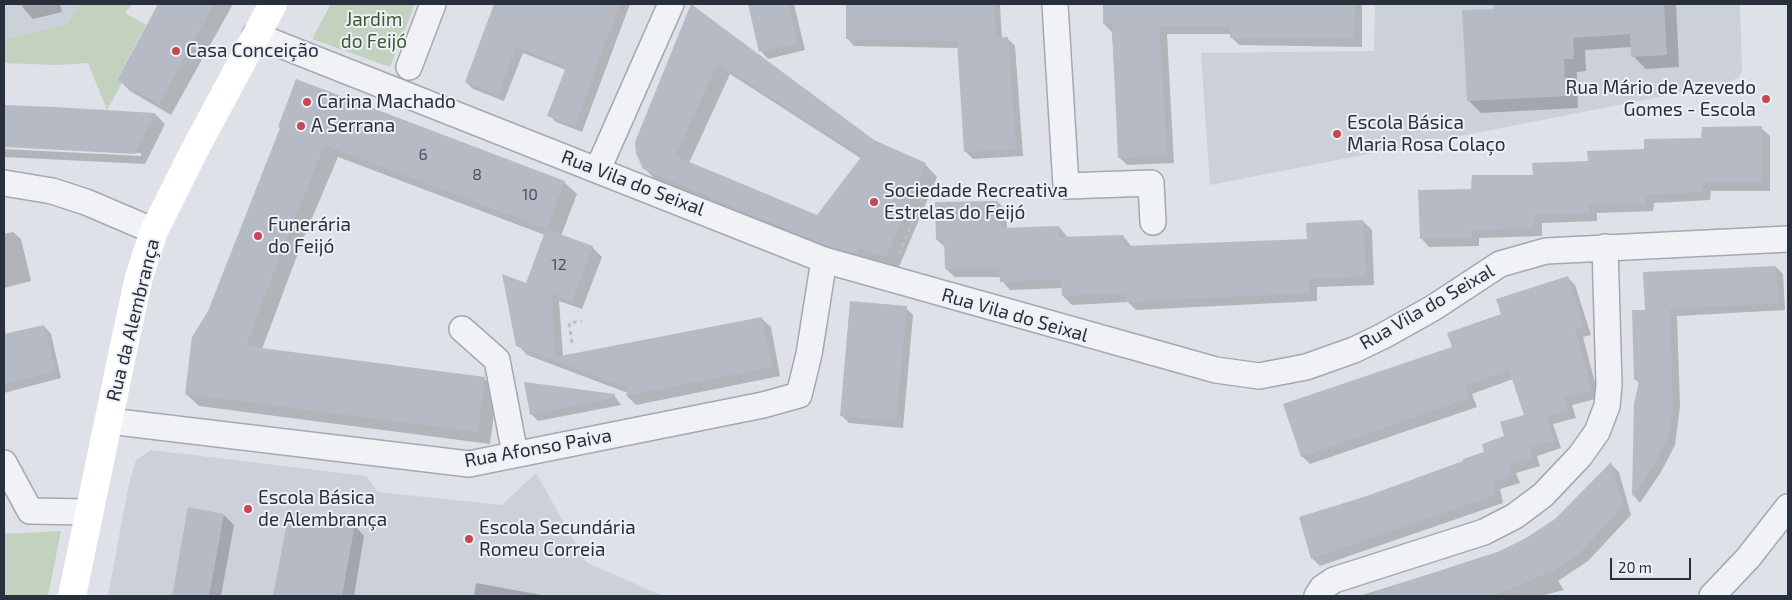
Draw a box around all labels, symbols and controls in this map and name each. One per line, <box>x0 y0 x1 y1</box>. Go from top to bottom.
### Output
park label: Jardim do Feijó <box>341 9 407 53</box>
place label: Casa Conceição <box>186 40 319 62</box>
marker: Casa Conceição <box>170 45 182 57</box>
place label: Rua Mário de Azevedo Gomes - Escola <box>1566 77 1756 121</box>
place label: Carina Machado <box>317 91 456 113</box>
marker: Rua Mário de Azevedo Gomes - Escola <box>1760 93 1772 105</box>
marker: Carina Machado <box>301 96 313 108</box>
place label: Escola Básica Maria Rosa Colaço <box>1347 112 1505 156</box>
place label: A Serrana <box>311 115 395 137</box>
marker: A Serrana <box>295 120 307 132</box>
marker: Escola Básica Maria Rosa Colaço <box>1331 128 1343 140</box>
house number: 6 <box>418 145 428 165</box>
street label: Rua Vila do Seixal <box>558 145 708 221</box>
house number: 8 <box>472 165 482 185</box>
place label: Sociedade Recreativa Estrelas do Feijó <box>884 180 1068 224</box>
house number: 10 <box>522 185 538 205</box>
marker: Sociedade Recreativa Estrelas do Feijó <box>868 196 880 208</box>
place label: Funerária do Feijó <box>268 214 351 258</box>
marker: Funerária do Feijó <box>252 230 264 242</box>
street label: Rua da Alembrança <box>102 236 164 404</box>
house number: 12 <box>551 255 567 275</box>
street label: Rua Vila do Seixal <box>1356 259 1498 355</box>
street label: Rua Vila do Seixal <box>939 283 1091 347</box>
street label: Rua Afonso Paiva <box>463 424 613 472</box>
place label: Escola Básica de Alembrança <box>258 487 387 531</box>
marker: Escola Básica de Alembrança <box>242 503 254 515</box>
place label: Escola Secundária Romeu Correia <box>479 517 636 561</box>
marker: Escola Secundária Romeu Correia <box>463 533 475 545</box>
scale bar <box>1612 548 1693 580</box>
text: 20 m <box>1618 558 1652 576</box>

